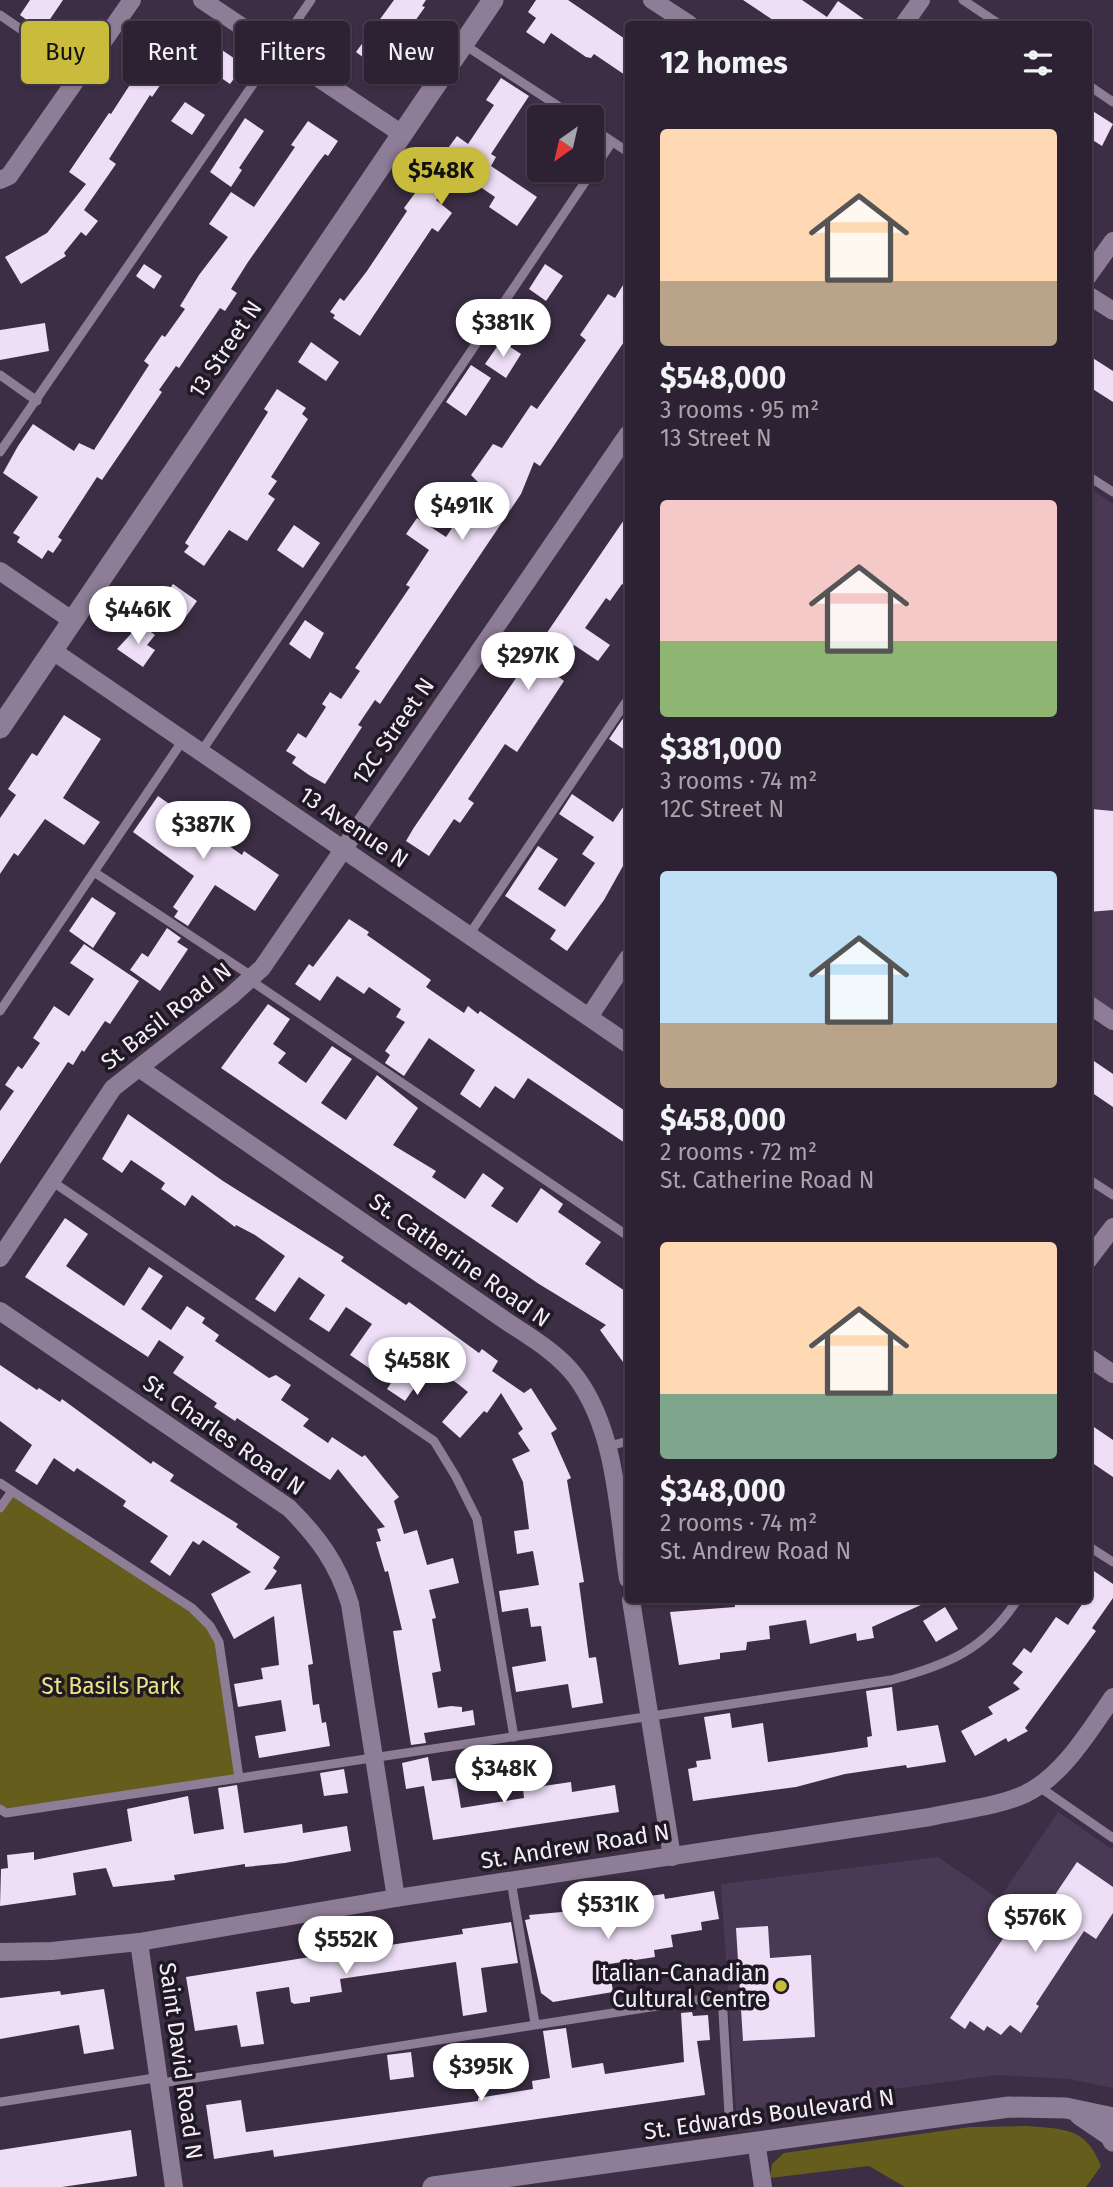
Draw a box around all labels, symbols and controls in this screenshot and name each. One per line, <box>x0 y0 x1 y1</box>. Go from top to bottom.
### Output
chip: Buy <box>21 21 109 84</box>
chip: Rent <box>123 21 221 84</box>
chip: Filters <box>235 21 350 84</box>
chip: New <box>364 21 458 84</box>
icon: filters <box>1019 44 1057 82</box>
text: 12 homes <box>660 45 788 81</box>
north arrow <box>527 105 604 182</box>
map controls <box>527 105 604 182</box>
pin: $548K <box>392 148 490 207</box>
text: $548K <box>408 156 474 184</box>
icon: home <box>796 175 922 301</box>
street label: 13 Street N <box>182 295 268 403</box>
pin: $381K <box>454 300 552 359</box>
text: $381K <box>472 308 534 336</box>
text: $548,000 <box>660 360 786 396</box>
text: 3 rooms · 95 m² <box>660 396 819 424</box>
text: 13 Street N <box>660 424 772 452</box>
pin: $491K <box>413 482 511 542</box>
text: $491K <box>431 491 493 519</box>
icon: home <box>796 546 922 672</box>
pin: $446K <box>89 586 187 646</box>
text: $446K <box>105 595 171 623</box>
pin: $297K <box>479 632 577 692</box>
text: $297K <box>497 641 559 669</box>
street label: 12C Street N <box>346 672 440 790</box>
text: $381,000 <box>660 731 782 767</box>
text: 3 rooms · 74 m² <box>660 767 817 795</box>
street label: 13 Avenue N <box>294 780 414 874</box>
text: 12C Street N <box>660 795 784 823</box>
pin: $387K <box>154 802 252 861</box>
text: $387K <box>172 810 234 838</box>
icon: home <box>796 917 922 1043</box>
street label: St Basil Road N <box>95 956 237 1076</box>
text: $458,000 <box>660 1102 786 1138</box>
text: 2 rooms · 72 m² <box>660 1138 817 1166</box>
text: St. Catherine Road N <box>660 1166 874 1194</box>
street label: St. Catherine Road N <box>364 1187 556 1333</box>
icon: home <box>796 1288 922 1414</box>
pin: $458K <box>368 1338 466 1397</box>
text: $458K <box>384 1346 450 1374</box>
street label: St. Charles Road N <box>138 1369 310 1501</box>
text: $348,000 <box>660 1473 786 1509</box>
text: 2 rooms · 74 m² <box>660 1509 817 1537</box>
text: St. Andrew Road N <box>660 1537 851 1565</box>
park label: St Basils Park <box>41 1672 181 1700</box>
pin: $348K <box>455 1745 553 1805</box>
text: $348K <box>471 1754 537 1782</box>
street label: St. Andrew Road N <box>478 1817 672 1875</box>
pin: $531K <box>559 1882 657 1941</box>
text: $531K <box>577 1890 639 1918</box>
pin: $576K <box>986 1895 1084 1954</box>
text: $576K <box>1004 1903 1066 1931</box>
pin: $552K <box>297 1916 395 1976</box>
text: $552K <box>314 1925 378 1953</box>
place label: Italian-Canadian Cultural Centre <box>594 1959 767 2013</box>
street label: Saint David Road N <box>153 1961 209 2161</box>
marker: Italian-Canadian Cultural Centre <box>773 1978 789 1994</box>
pin: $395K <box>432 2044 530 2103</box>
text: $395K <box>449 2052 513 2080</box>
street label: St. Edwards Boulevard N <box>642 2083 896 2145</box>

